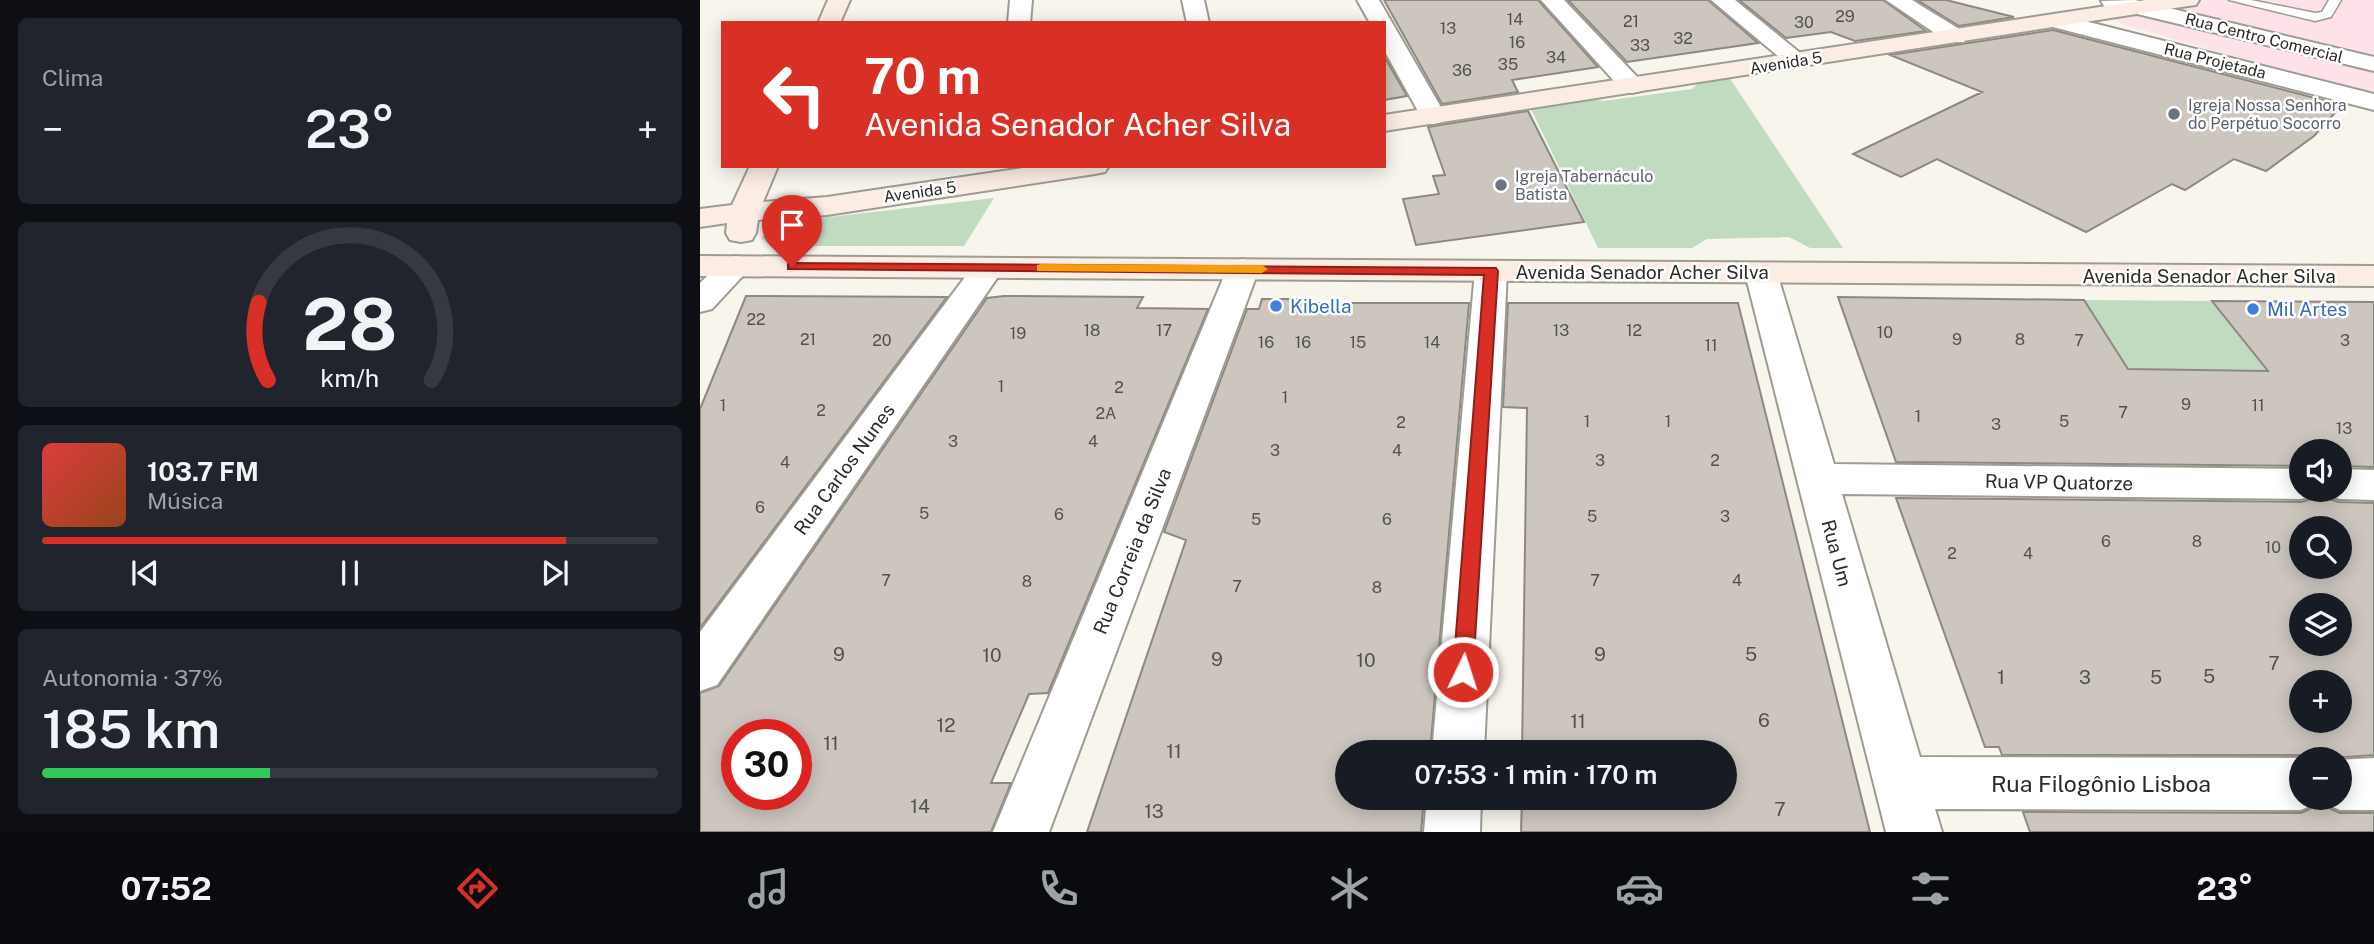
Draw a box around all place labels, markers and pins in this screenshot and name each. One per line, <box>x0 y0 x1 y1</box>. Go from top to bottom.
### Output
place label: Igreja Nossa Senhora do Perpétuo Socorro <box>2188 96 2346 133</box>
marker: Igreja Nossa Senhora do Perpétuo Socorro <box>2166 106 2182 122</box>
place label: Igreja Tabernáculo Batista <box>1515 167 1653 204</box>
marker: Igreja Tabernáculo Batista <box>1493 177 1509 193</box>
pin <box>762 195 822 267</box>
place label: Kibella <box>1290 295 1352 317</box>
marker: Kibella <box>1268 298 1284 314</box>
place label: Mil Artes <box>2267 298 2347 320</box>
marker: Mil Artes <box>2245 301 2261 317</box>

